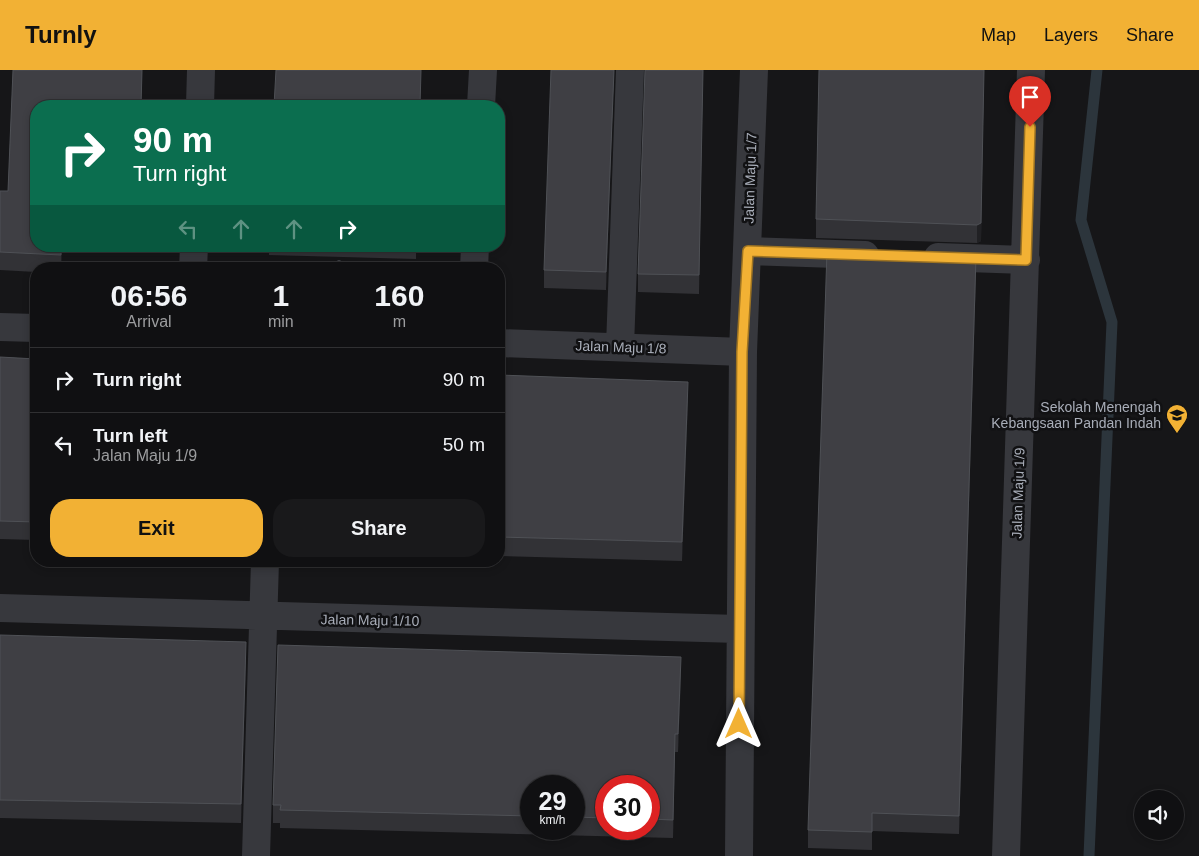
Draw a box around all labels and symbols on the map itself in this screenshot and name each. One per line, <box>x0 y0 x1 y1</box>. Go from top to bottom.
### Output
pin <box>1009 76 1051 127</box>
street label: Jalan Maju 1/7 <box>740 132 760 224</box>
street label: Jalan Maju 1/8 <box>575 337 667 357</box>
place label: Sekolah Menengah Kebangsaan Pandan Indah <box>991 399 1161 431</box>
school or university icon: Sekolah Menengah Kebangsaan Pandan Indah <box>1165 403 1189 434</box>
street label: Jalan Maju 1/9 <box>1008 447 1028 539</box>
street label: Jalan Maju 1/10 <box>320 611 420 629</box>
position arrow <box>712 697 764 749</box>
speed limit sign: 30 <box>595 775 660 840</box>

